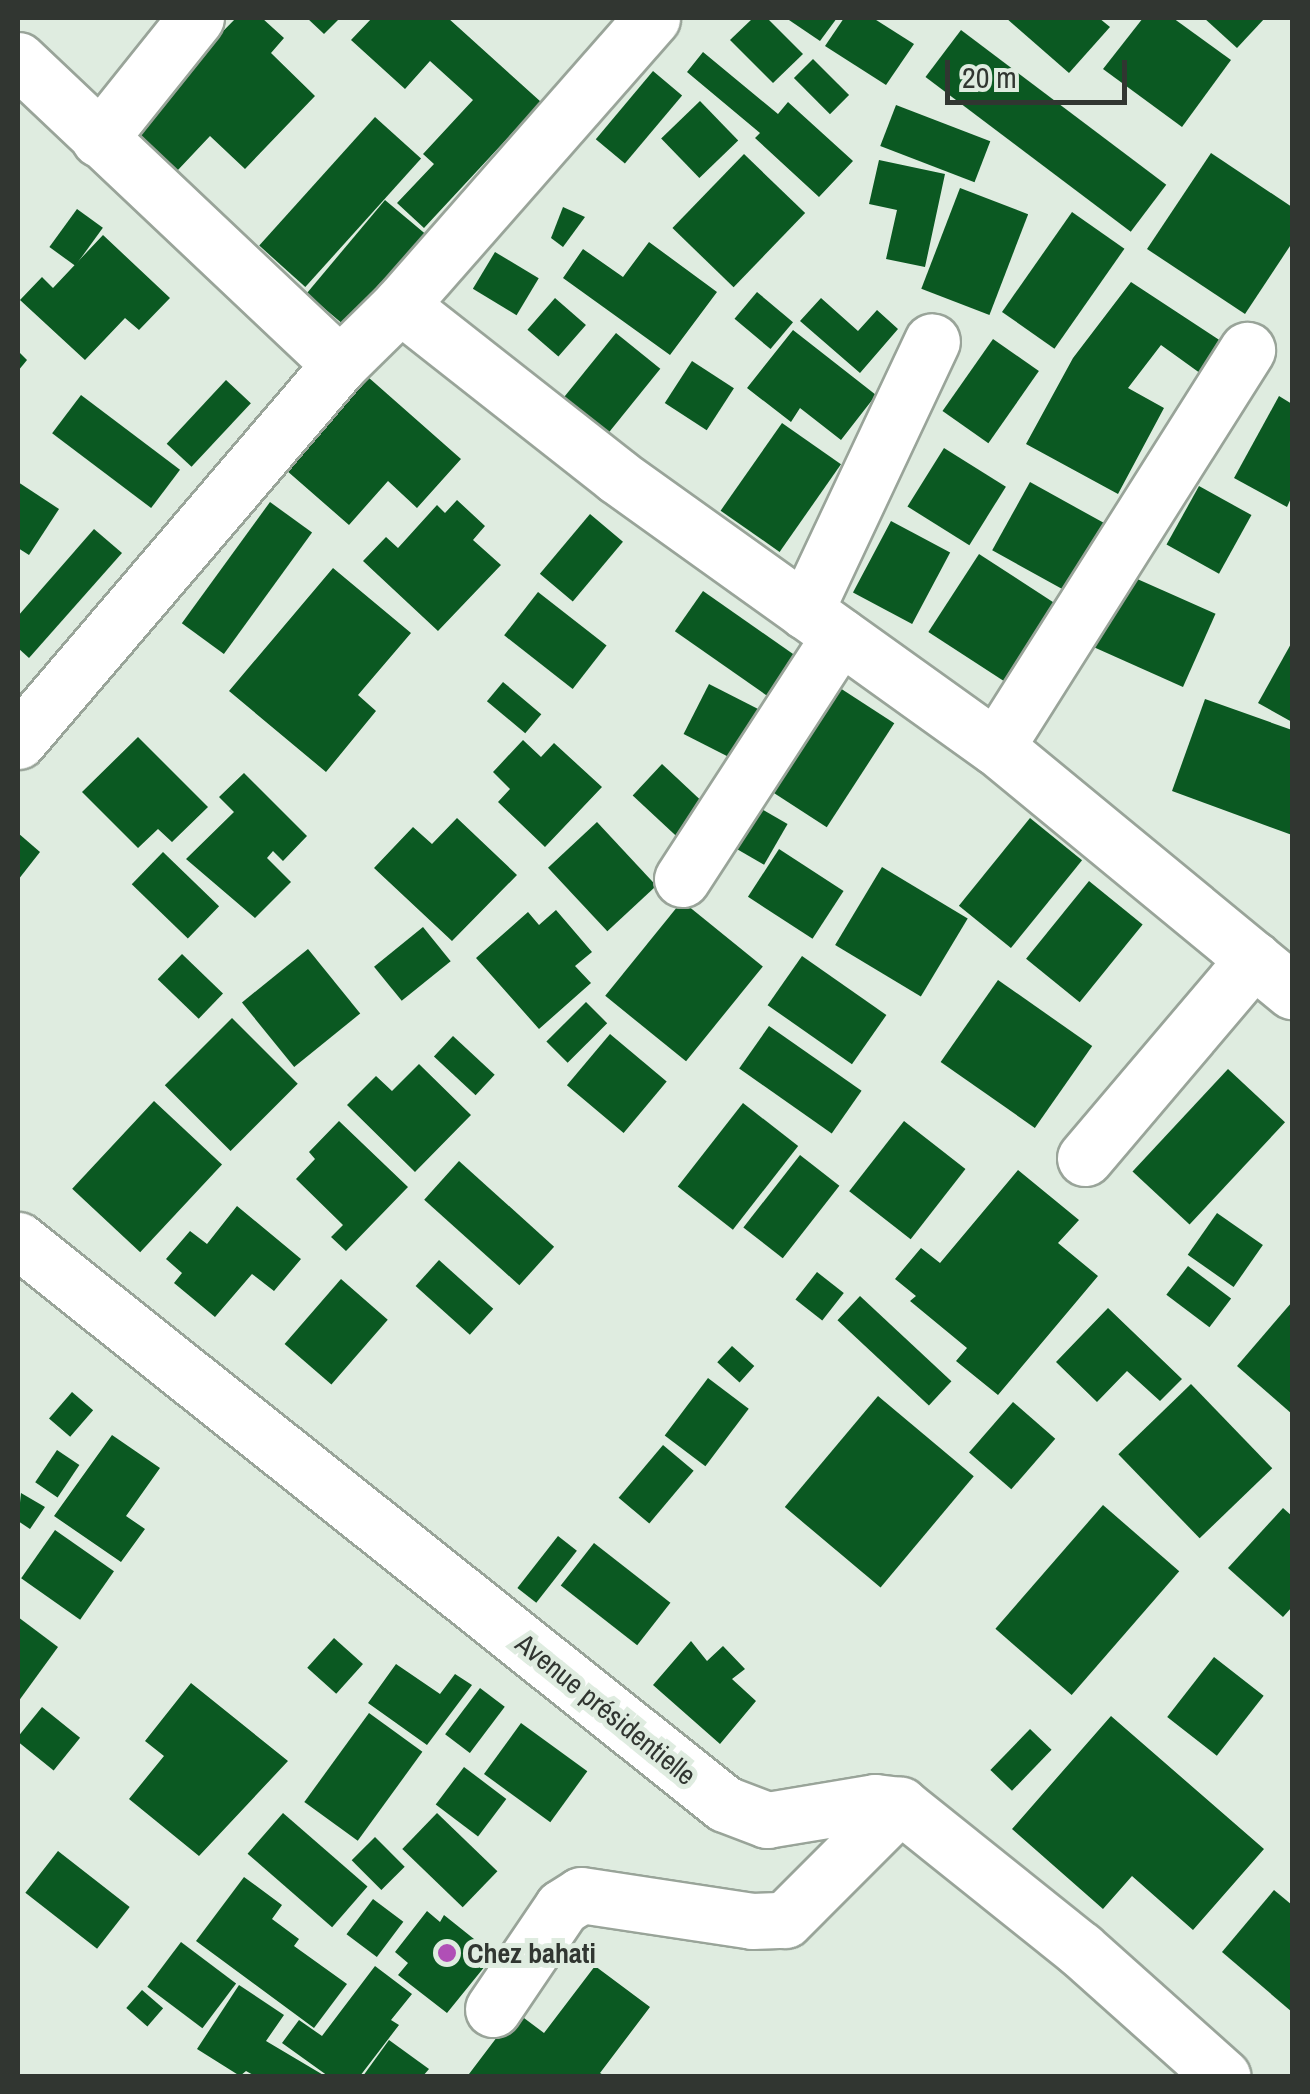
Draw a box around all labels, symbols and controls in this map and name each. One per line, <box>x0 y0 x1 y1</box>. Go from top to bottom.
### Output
scale bar <box>950 40 1132 102</box>
text: 20 m <box>962 57 1017 97</box>
street label: Avenue présidentielle <box>509 1626 703 1792</box>
place label: Chez bahati <box>467 1936 596 1970</box>
marker: Chez bahati <box>436 1942 458 1964</box>

